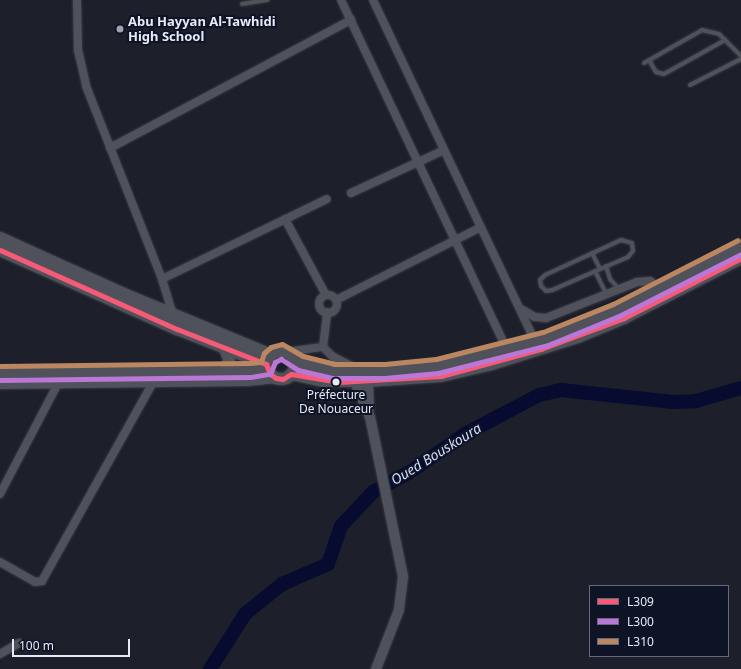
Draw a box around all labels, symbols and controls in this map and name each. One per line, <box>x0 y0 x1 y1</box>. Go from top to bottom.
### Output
place label: Abu Hayyan Al-Tawhidi High School <box>128 14 276 45</box>
marker: Abu Hayyan Al-Tawhidi High School <box>115 24 125 34</box>
marker: Préfecture De Nouaceur <box>331 377 341 387</box>
place label: Préfecture De Nouaceur <box>299 388 373 416</box>
water label: Oued Bouskoura <box>388 420 484 488</box>
legend <box>589 585 729 657</box>
text: L309 <box>627 593 654 610</box>
text: L300 <box>627 613 654 630</box>
scale bar <box>14 631 132 657</box>
text: L310 <box>627 633 654 650</box>
text: 100 m <box>19 637 54 654</box>

